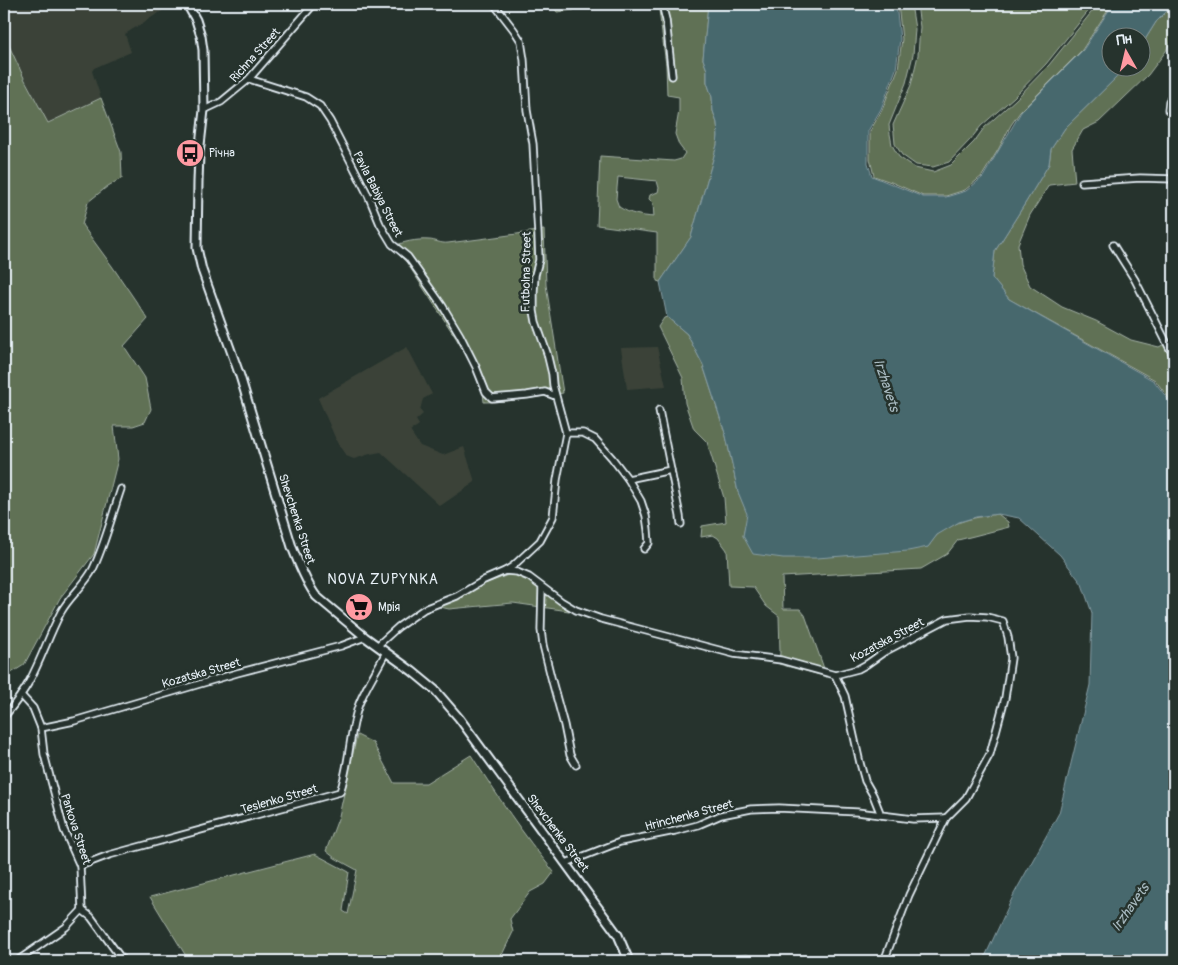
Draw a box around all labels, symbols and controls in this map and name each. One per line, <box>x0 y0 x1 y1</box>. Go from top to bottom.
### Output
street label: Richna Street <box>227 25 284 86</box>
north arrow <box>1100 28 1150 78</box>
text: Пн <box>1115 30 1133 49</box>
bus stop icon: Річна <box>175 138 205 168</box>
place label: Річна <box>209 146 235 161</box>
street label: Pavla Babiya Street <box>349 149 406 240</box>
street label: Futbolna Street <box>518 231 535 313</box>
water label: Irzhavets <box>870 357 904 415</box>
street label: Shevchenka Street <box>275 472 318 566</box>
district label: NOVA ZUPYNKA <box>327 571 439 588</box>
supermarket icon: Мрія <box>344 592 374 622</box>
place label: Мрія <box>378 600 400 615</box>
street label: Kozatska Street <box>848 615 927 666</box>
street label: Kozatska Street <box>160 655 242 692</box>
street label: Teslenko Street <box>239 781 319 818</box>
street label: Shevchenka Street <box>523 791 592 875</box>
street label: Parkova Street <box>57 792 94 867</box>
street label: Hrinchenka Street <box>643 796 735 834</box>
water label: Irzhavets <box>1108 879 1154 934</box>

